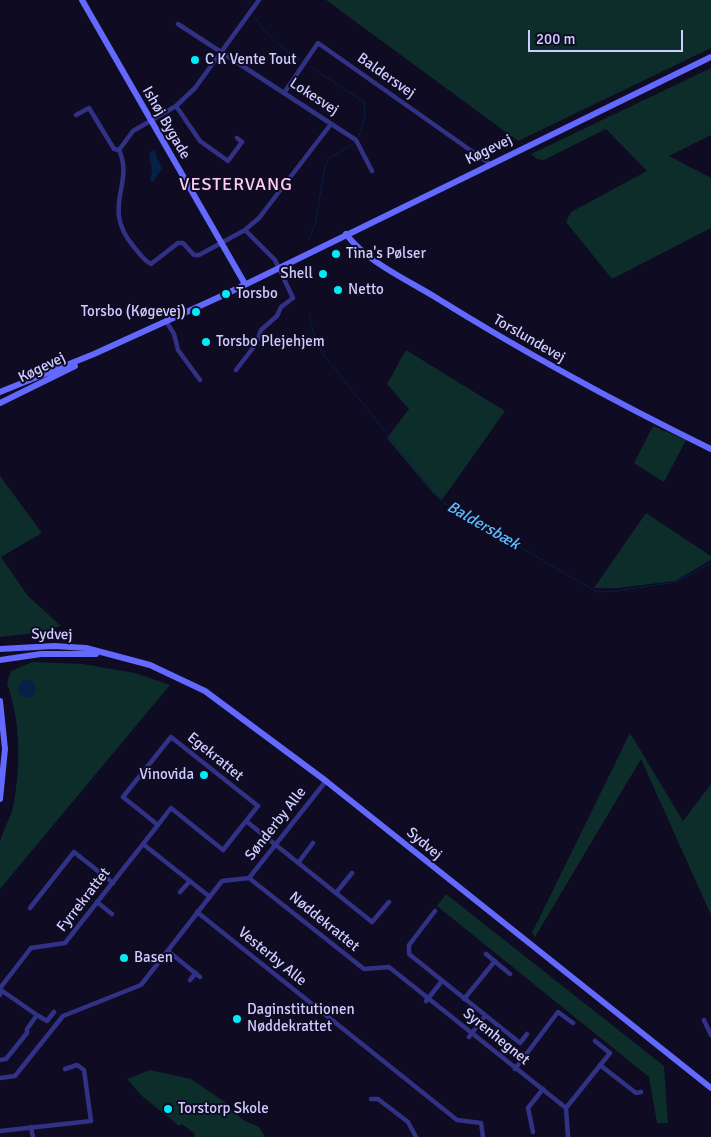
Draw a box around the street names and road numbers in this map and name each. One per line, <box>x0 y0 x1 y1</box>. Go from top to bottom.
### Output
street label: Baldersvej <box>353 49 419 103</box>
street label: Lokesvej <box>286 75 342 119</box>
street label: Ishøj Bygade <box>138 83 194 163</box>
street label: Køgevej <box>462 131 516 169</box>
street label: Torslundevej <box>490 311 568 367</box>
street label: Køgevej <box>15 349 69 387</box>
street label: Sydvej <box>31 626 73 644</box>
street label: Egekrattet <box>183 729 247 785</box>
street label: Sønderby Alle <box>242 784 310 864</box>
street label: Sydvej <box>402 824 446 864</box>
street label: Fyrrekrattet <box>53 864 115 936</box>
street label: Nøddekrattet <box>285 888 363 956</box>
street label: Vesterby Alle <box>234 924 310 990</box>
street label: Syrenhegnet <box>459 1005 533 1069</box>

